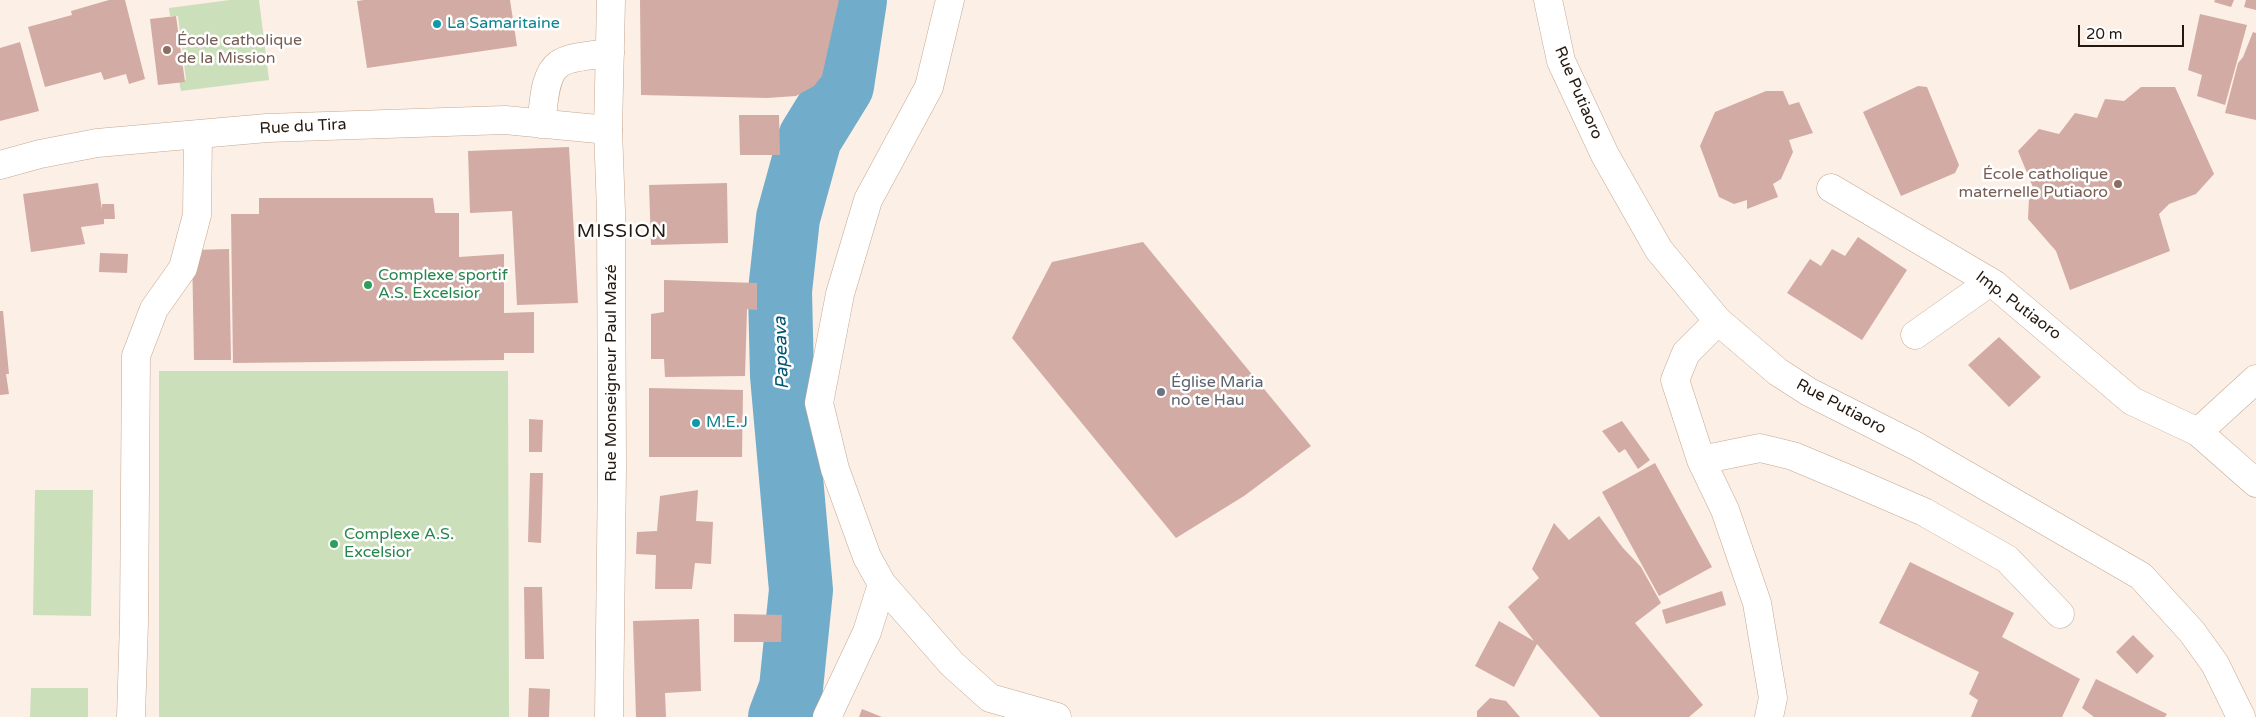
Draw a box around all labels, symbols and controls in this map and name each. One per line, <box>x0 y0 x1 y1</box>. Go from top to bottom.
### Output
place label: La Samaritaine <box>447 14 560 34</box>
scale bar <box>2081 15 2187 47</box>
marker: La Samaritaine <box>431 18 443 30</box>
text: 20 m <box>2086 25 2123 43</box>
place label: École catholique de la Mission <box>177 31 302 69</box>
marker: École catholique de la Mission <box>161 44 173 56</box>
street label: Rue Putiaoro <box>1550 44 1606 142</box>
street label: Rue du Tira <box>259 115 347 139</box>
place label: École catholique maternelle Putiaoro <box>1959 165 2108 203</box>
marker: École catholique maternelle Putiaoro <box>2112 178 2124 190</box>
district label: MISSION <box>576 221 668 243</box>
street label: Rue Monseigneur Paul Mazé <box>602 264 622 482</box>
place label: Complexe sportif A.S. Excelsior <box>378 266 508 304</box>
street label: Imp. Putiaoro <box>1971 268 2065 344</box>
marker: Complexe sportif A.S. Excelsior <box>362 279 374 291</box>
water label: Papeava <box>770 316 794 390</box>
place label: Église Maria no te Hau <box>1171 373 1263 411</box>
street label: Rue Putiaoro <box>1793 375 1889 439</box>
marker: Église Maria no te Hau <box>1155 386 1167 398</box>
place label: M.E.J <box>706 413 748 433</box>
marker: M.E.J <box>690 417 702 429</box>
place label: Complexe A.S. Excelsior <box>344 525 454 563</box>
marker: Complexe A.S. Excelsior <box>328 538 340 550</box>

